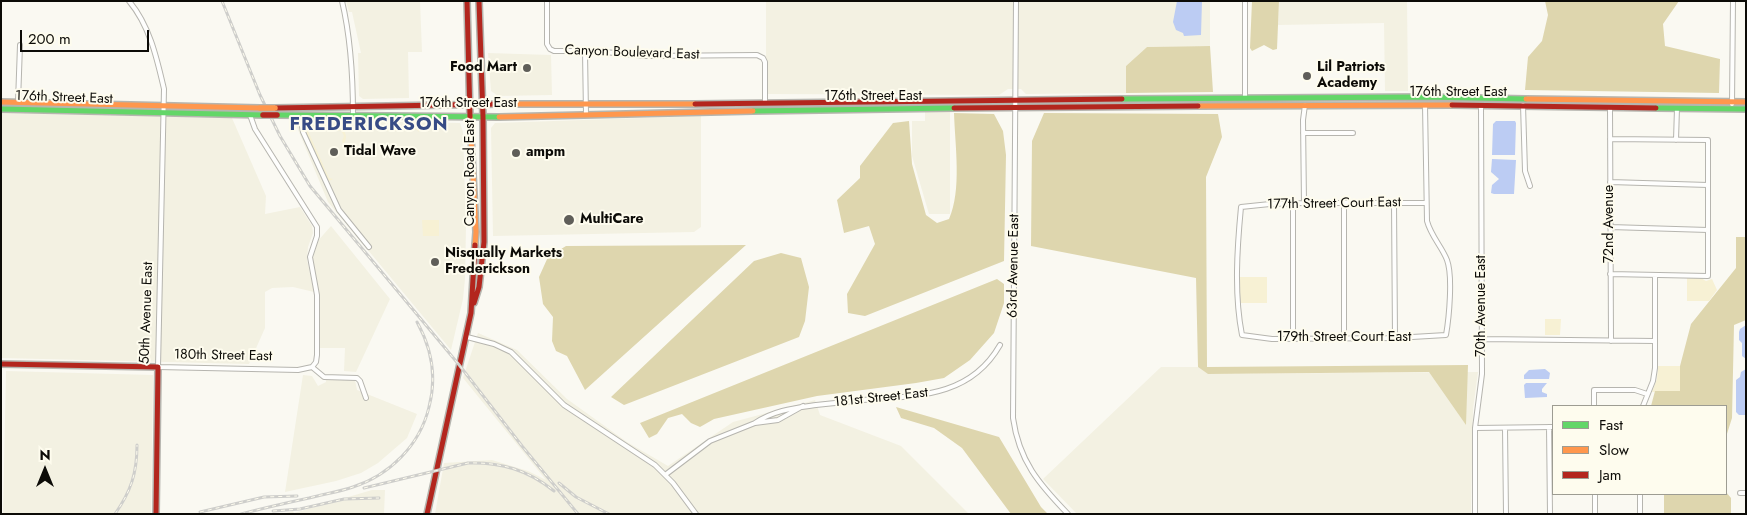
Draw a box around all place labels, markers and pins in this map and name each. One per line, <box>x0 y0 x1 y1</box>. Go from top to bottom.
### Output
place label: Food Mart <box>450 60 517 76</box>
place label: Lil Patriots Academy <box>1317 60 1385 92</box>
marker: Food Mart <box>521 62 533 74</box>
marker: Lil Patriots Academy <box>1301 70 1313 82</box>
place label: Tidal Wave <box>344 144 416 160</box>
place label: ampm <box>526 145 565 161</box>
marker: Tidal Wave <box>328 146 340 158</box>
marker: ampm <box>510 147 522 159</box>
place label: MultiCare <box>580 212 644 228</box>
marker: MultiCare <box>562 213 576 227</box>
place label: Nisqually Markets Frederickson <box>445 246 562 278</box>
marker: Nisqually Markets Frederickson <box>429 256 441 268</box>

